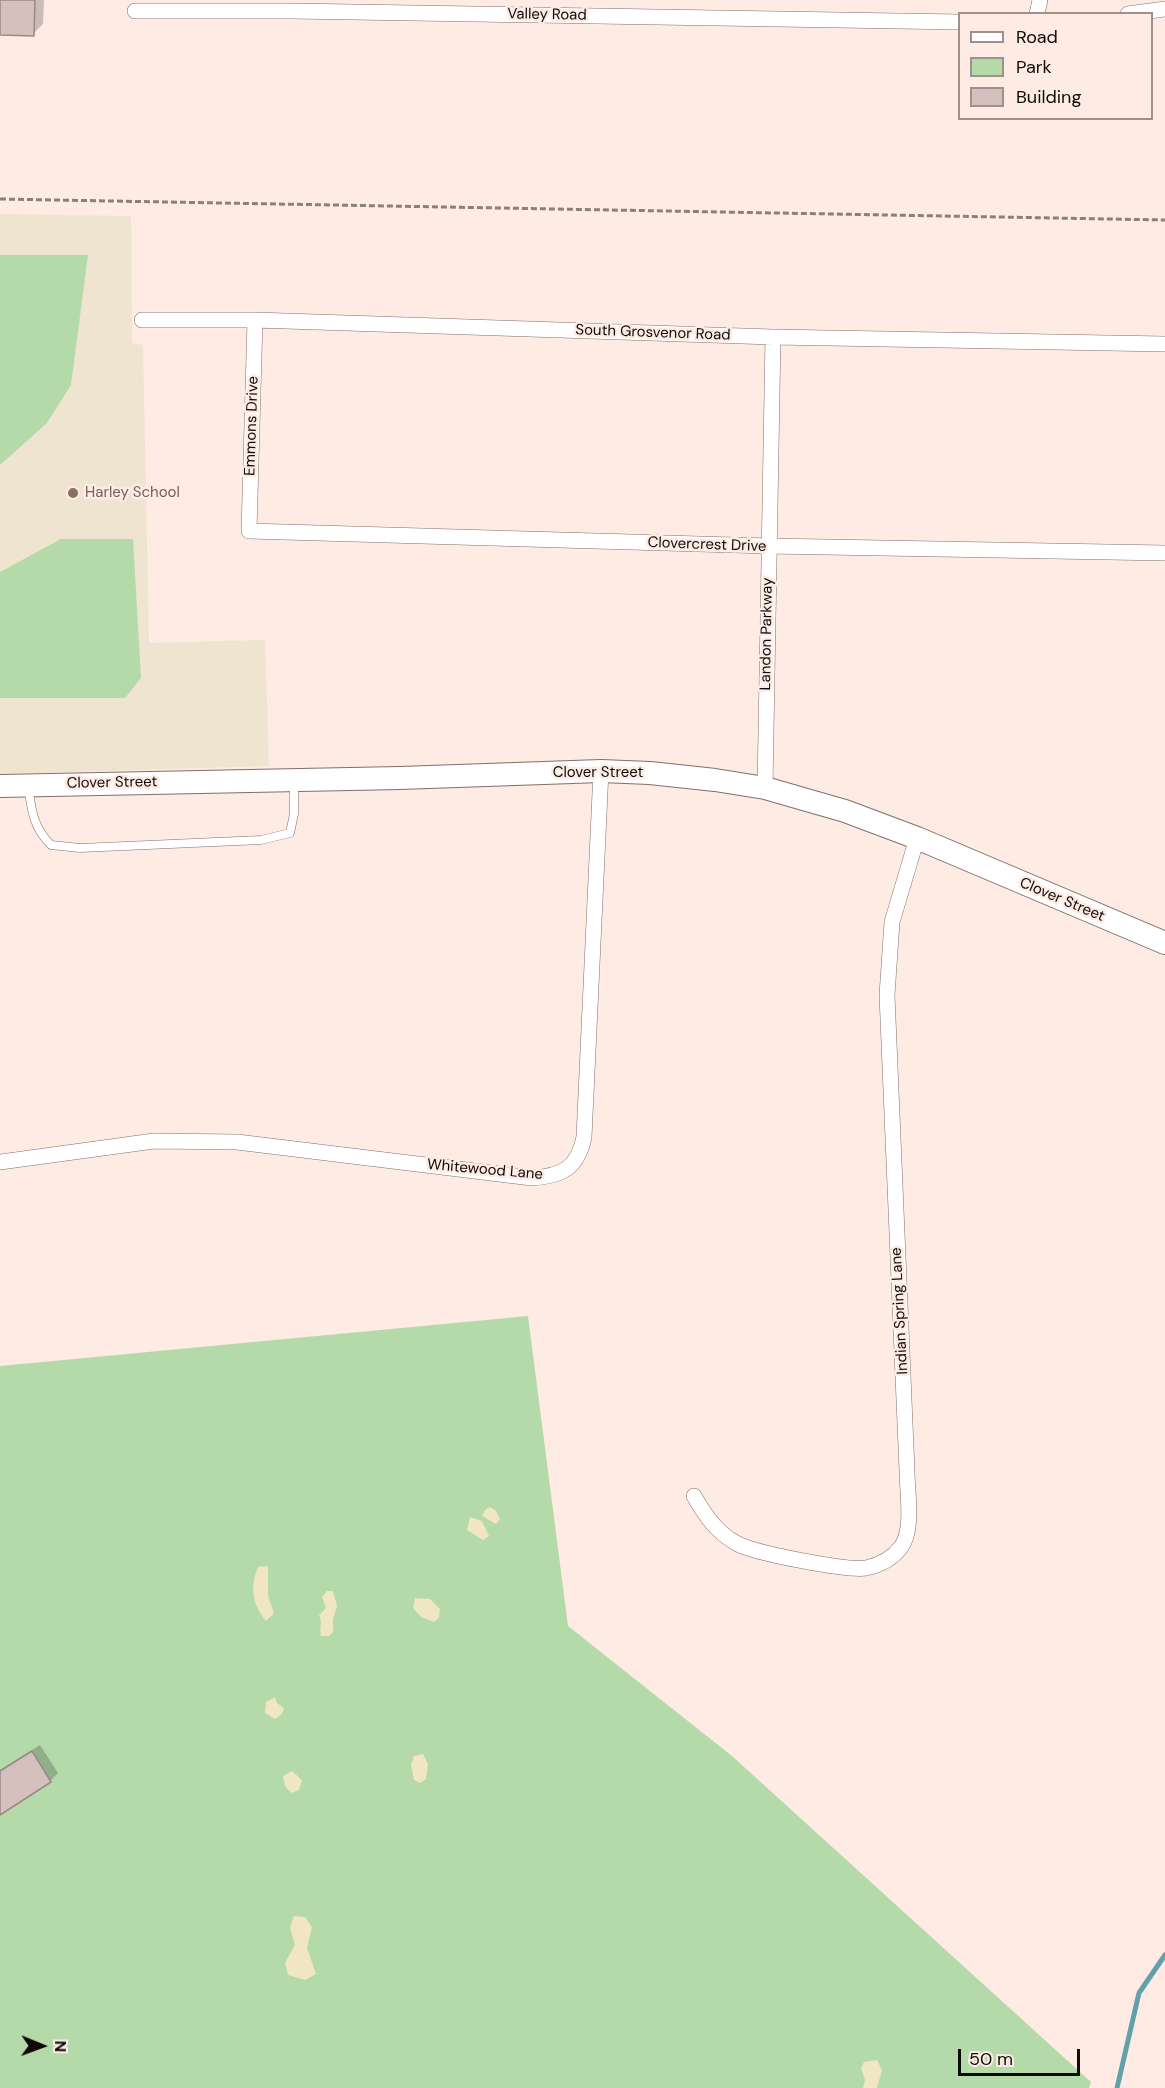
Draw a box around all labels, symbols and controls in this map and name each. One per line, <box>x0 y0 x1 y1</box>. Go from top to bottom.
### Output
street label: Valley Road <box>507 5 587 25</box>
legend <box>958 12 1153 120</box>
text: Road <box>1016 25 1058 49</box>
text: Park <box>1016 55 1052 79</box>
text: Building <box>1016 85 1081 109</box>
street label: South Grosvenor Road <box>575 321 731 345</box>
street label: Emmons Drive <box>241 376 263 476</box>
place label: Harley School <box>85 484 180 502</box>
marker: Harley School <box>66 486 80 500</box>
street label: Clovercrest Drive <box>647 534 767 556</box>
street label: Landon Parkway <box>757 578 777 690</box>
street label: Clover Street <box>553 764 643 782</box>
street label: Clover Street <box>66 773 158 793</box>
street label: Clover Street <box>1017 874 1107 926</box>
street label: Whitewood Lane <box>426 1156 544 1184</box>
street label: Indian Spring Lane <box>888 1247 912 1375</box>
north arrow <box>12 2016 72 2076</box>
scale bar <box>961 2037 1082 2075</box>
text: N <box>50 2040 71 2052</box>
text: 50 m <box>969 2047 1013 2071</box>

